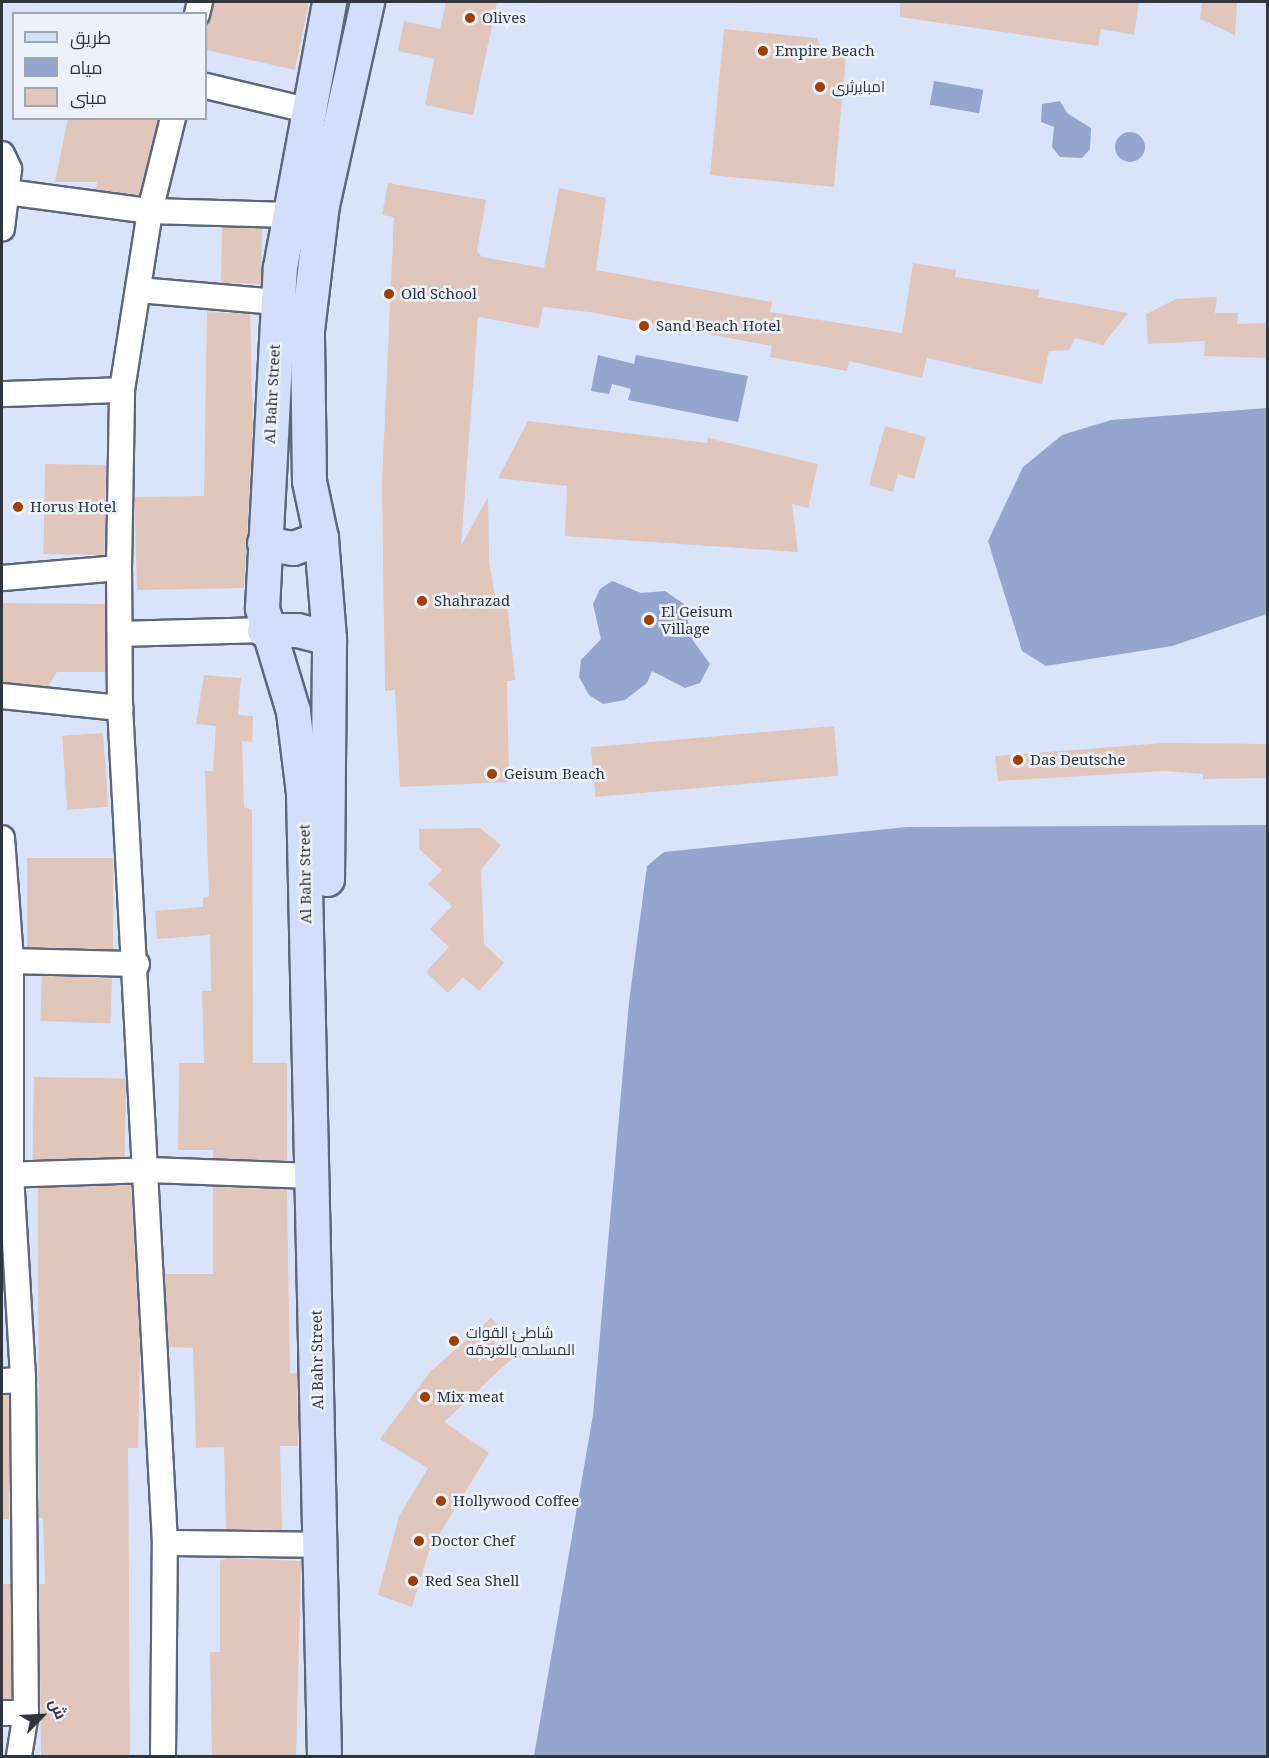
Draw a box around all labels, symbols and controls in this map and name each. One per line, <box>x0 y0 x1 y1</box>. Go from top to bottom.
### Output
place label: Olives <box>482 9 526 27</box>
marker: Olives <box>463 11 477 25</box>
legend <box>12 12 207 120</box>
text: طريق <box>70 25 111 49</box>
place label: Empire Beach <box>775 42 875 60</box>
marker: Empire Beach <box>756 44 770 58</box>
text: مياه <box>70 55 103 79</box>
place label: امبايرثرى <box>832 78 885 96</box>
marker: امبايرثرى <box>813 80 827 94</box>
text: مبنى <box>70 85 107 109</box>
place label: Old School <box>401 285 477 303</box>
marker: Old School <box>382 287 396 301</box>
place label: Sand Beach Hotel <box>656 317 781 335</box>
marker: Sand Beach Hotel <box>637 319 651 333</box>
street label: Al Bahr Street <box>260 344 284 444</box>
place label: Horus Hotel <box>30 498 116 516</box>
marker: Horus Hotel <box>11 500 25 514</box>
place label: Shahrazad <box>434 592 510 610</box>
marker: Shahrazad <box>415 594 429 608</box>
place label: El Geisum Village <box>661 602 733 637</box>
marker: El Geisum Village <box>642 613 656 627</box>
place label: Das Deutsche <box>1030 751 1125 769</box>
marker: Das Deutsche <box>1011 753 1025 767</box>
place label: Geisum Beach <box>504 765 605 783</box>
marker: Geisum Beach <box>485 767 499 781</box>
street label: Al Bahr Street <box>295 824 315 924</box>
street label: Al Bahr Street <box>307 1310 327 1410</box>
place label: شاطئ القوات المسلحه بالغردقه <box>466 1323 575 1358</box>
marker: شاطئ القوات المسلحه بالغردقه <box>447 1334 461 1348</box>
place label: Mix meat <box>437 1388 504 1406</box>
marker: Mix meat <box>418 1390 432 1404</box>
place label: Hollywood Coffee <box>453 1492 579 1510</box>
marker: Hollywood Coffee <box>434 1494 448 1508</box>
place label: Doctor Chef <box>431 1532 515 1550</box>
marker: Doctor Chef <box>412 1534 426 1548</box>
place label: Red Sea Shell <box>425 1572 520 1590</box>
marker: Red Sea Shell <box>406 1574 420 1588</box>
north arrow <box>12 1686 72 1746</box>
text: ش <box>44 1695 73 1723</box>

